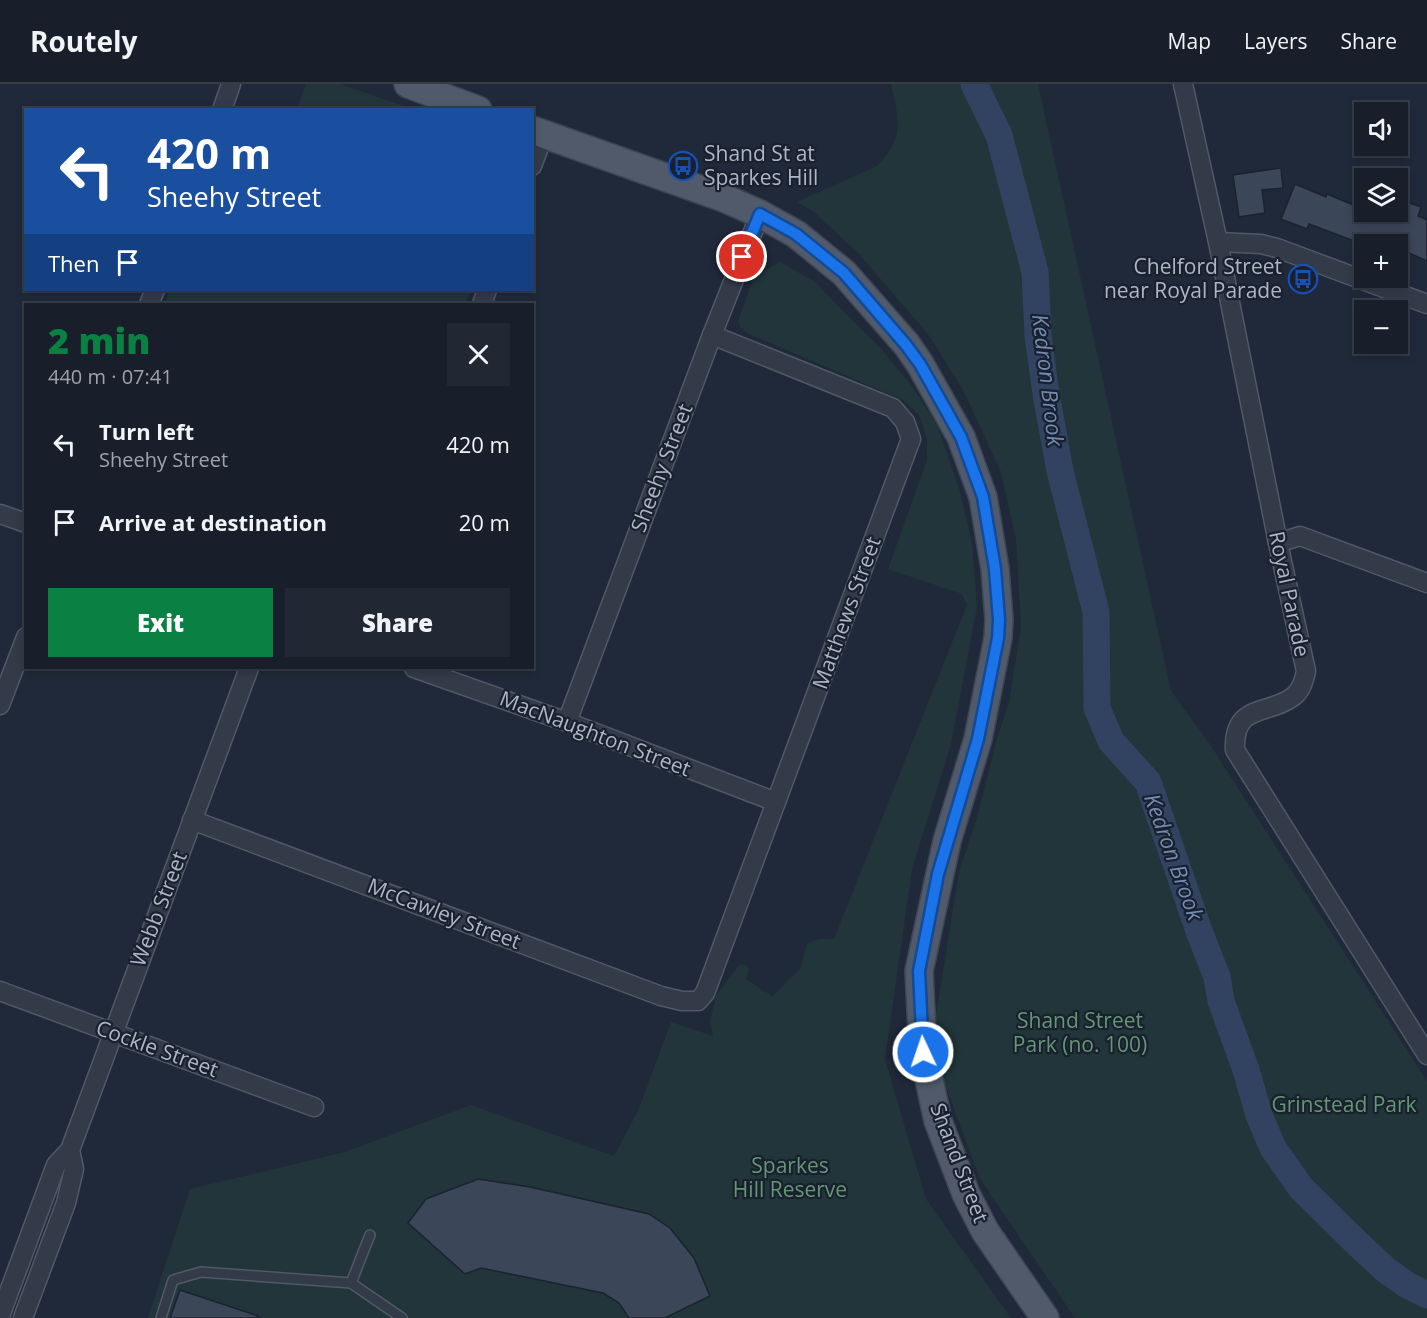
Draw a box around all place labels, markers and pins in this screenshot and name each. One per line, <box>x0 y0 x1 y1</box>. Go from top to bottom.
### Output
place label: Shand St at Sparkes Hill <box>704 139 818 191</box>
bus stop icon: Shand St at Sparkes Hill <box>667 150 699 182</box>
pin <box>716 231 767 282</box>
place label: Chelford Street near Royal Parade <box>1104 252 1282 304</box>
bus stop icon: Chelford Street near Royal Parade <box>1287 263 1319 295</box>

